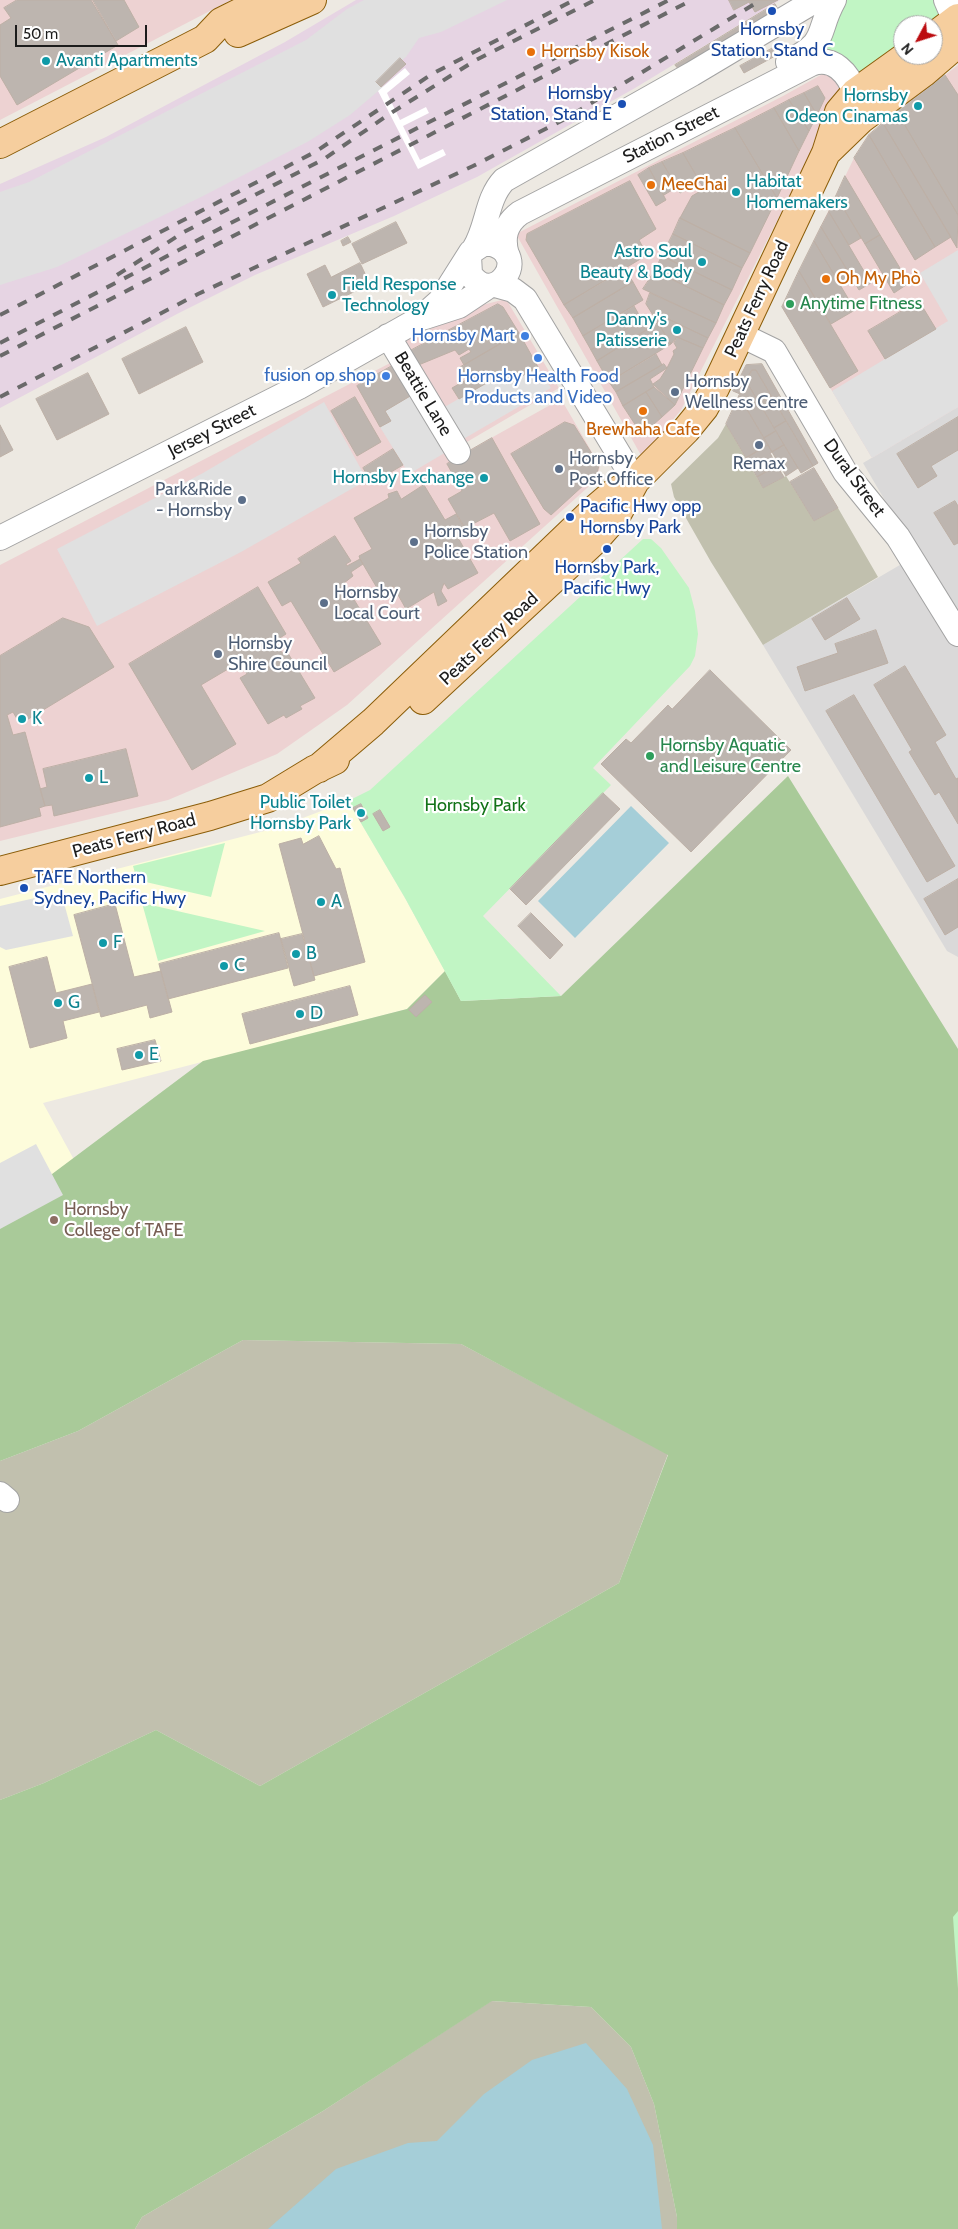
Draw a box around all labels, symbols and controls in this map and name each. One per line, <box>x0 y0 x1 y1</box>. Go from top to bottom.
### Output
marker: Hornsby Station, Stand C <box>766 5 778 17</box>
scale bar <box>18 15 150 47</box>
north arrow <box>893 15 943 65</box>
place label: Hornsby Station, Stand C <box>711 19 833 62</box>
text: 50 m <box>23 25 58 43</box>
text: N <box>897 39 917 59</box>
place label: Hornsby Kisok <box>541 41 649 63</box>
marker: Hornsby Kisok <box>525 46 537 58</box>
place label: Avanti Apartments <box>56 50 198 72</box>
marker: Avanti Apartments <box>40 55 52 67</box>
place label: Hornsby Station, Stand E <box>490 83 612 126</box>
place label: Hornsby Odeon Cinamas <box>785 85 908 128</box>
marker: Hornsby Station, Stand E <box>616 98 628 110</box>
marker: Hornsby Odeon Cinamas <box>912 100 924 112</box>
street label: Station Street <box>619 102 723 168</box>
place label: Habitat Homemakers <box>746 171 848 213</box>
place label: MeeChai <box>661 174 727 196</box>
marker: MeeChai <box>645 179 657 191</box>
marker: Habitat Homemakers <box>730 186 742 198</box>
street label: Peats Ferry Road <box>720 237 794 361</box>
place label: Astro Soul Beauty & Body <box>580 241 692 284</box>
marker: Astro Soul Beauty & Body <box>696 256 708 268</box>
place label: Oh My Phò <box>836 268 921 290</box>
marker: Oh My Phò <box>820 273 832 285</box>
place label: Field Response Technology <box>342 274 456 316</box>
marker: Field Response Technology <box>326 289 338 301</box>
place label: Anytime Fitness <box>800 293 922 315</box>
marker: Anytime Fitness <box>784 298 796 310</box>
place label: Danny's Patisserie <box>596 309 667 352</box>
marker: Danny's Patisserie <box>671 324 683 336</box>
place label: Hornsby Mart <box>412 325 515 347</box>
marker: Hornsby Mart <box>519 330 531 342</box>
street label: Beattie Lane <box>389 348 457 440</box>
marker: Hornsby Health Food Products and Video <box>532 352 544 364</box>
place label: fusion op shop <box>264 365 376 387</box>
place label: Hornsby Health Food Products and Video <box>457 366 619 408</box>
marker: fusion op shop <box>380 370 392 382</box>
place label: Hornsby Wellness Centre <box>685 371 808 414</box>
marker: Hornsby Wellness Centre <box>669 386 681 398</box>
street label: Jersey Street <box>165 400 259 462</box>
marker: Brewhaha Cafe <box>637 405 649 417</box>
place label: Brewhaha Cafe <box>586 419 700 441</box>
street label: Dural Street <box>818 435 890 521</box>
marker: Remax <box>753 439 765 451</box>
place label: Hornsby Post Office <box>569 448 653 490</box>
place label: Remax <box>733 453 785 475</box>
marker: Hornsby Post Office <box>553 463 565 475</box>
place label: Hornsby Exchange <box>333 467 474 489</box>
marker: Hornsby Exchange <box>478 472 490 484</box>
place label: Park&Ride - Hornsby <box>155 479 232 522</box>
marker: Park&Ride - Hornsby <box>236 494 248 506</box>
place label: Pacific Hwy opp Hornsby Park <box>580 496 701 538</box>
marker: Pacific Hwy opp Hornsby Park <box>564 511 576 523</box>
place label: Hornsby Police Station <box>424 521 528 564</box>
marker: Hornsby Police Station <box>408 536 420 548</box>
marker: Hornsby Park, Pacific Hwy <box>601 543 613 555</box>
place label: Hornsby Park, Pacific Hwy <box>555 557 659 600</box>
place label: Hornsby Local Court <box>334 582 420 624</box>
street label: Peats Ferry Road <box>435 588 543 690</box>
marker: Hornsby Local Court <box>318 597 330 609</box>
place label: Hornsby Shire Council <box>228 633 327 676</box>
marker: Hornsby Shire Council <box>212 648 224 660</box>
place label: K <box>32 708 42 730</box>
marker: K <box>16 713 28 725</box>
place label: Hornsby Aquatic and Leisure Centre <box>660 735 801 778</box>
marker: Hornsby Aquatic and Leisure Centre <box>644 750 656 762</box>
place label: L <box>99 767 108 789</box>
marker: L <box>83 772 95 784</box>
place label: Public Toilet Hornsby Park <box>250 792 351 834</box>
park label: Hornsby Park <box>425 795 525 817</box>
marker: Public Toilet Hornsby Park <box>355 807 367 819</box>
street label: Peats Ferry Road <box>70 809 198 863</box>
place label: TAFE Northern Sydney, Pacific Hwy <box>34 867 186 910</box>
marker: TAFE Northern Sydney, Pacific Hwy <box>18 882 30 894</box>
place label: A <box>331 891 342 913</box>
marker: A <box>315 896 327 908</box>
place label: F <box>113 932 122 954</box>
marker: F <box>97 937 109 949</box>
place label: B <box>306 943 317 965</box>
marker: B <box>290 948 302 960</box>
place label: C <box>234 955 245 977</box>
marker: C <box>218 960 230 972</box>
place label: G <box>68 992 80 1014</box>
marker: G <box>52 997 64 1009</box>
place label: D <box>310 1003 323 1025</box>
marker: D <box>294 1008 306 1020</box>
place label: E <box>149 1044 159 1066</box>
marker: E <box>133 1049 145 1061</box>
place label: Hornsby College of TAFE <box>64 1199 184 1242</box>
marker: Hornsby College of TAFE <box>48 1214 60 1226</box>

